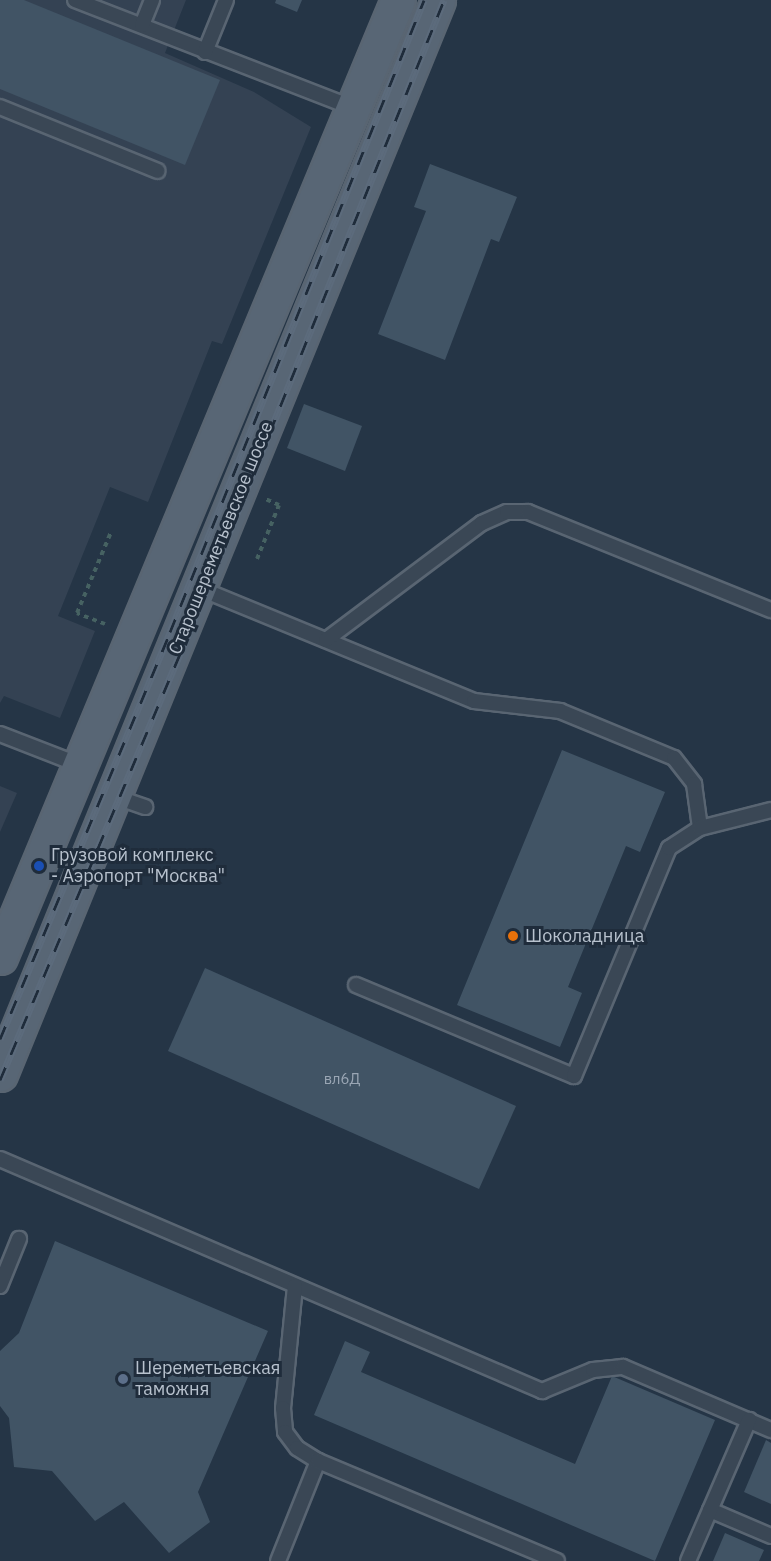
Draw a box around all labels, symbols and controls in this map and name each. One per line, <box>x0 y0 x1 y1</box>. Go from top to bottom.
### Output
street label: Старошереметьевское шоссе <box>164 418 278 658</box>
place label: Грузовой комплекс - Аэропорт "Москва" <box>51 845 225 888</box>
marker: Грузовой комплекс - Аэропорт "Москва" <box>32 859 46 873</box>
place label: Шоколадница <box>525 925 644 947</box>
marker: Шоколадница <box>506 929 520 943</box>
house number: вл6Д <box>324 1070 360 1088</box>
place label: Шереметьевская таможня <box>135 1358 280 1400</box>
marker: Шереметьевская таможня <box>116 1372 130 1386</box>

